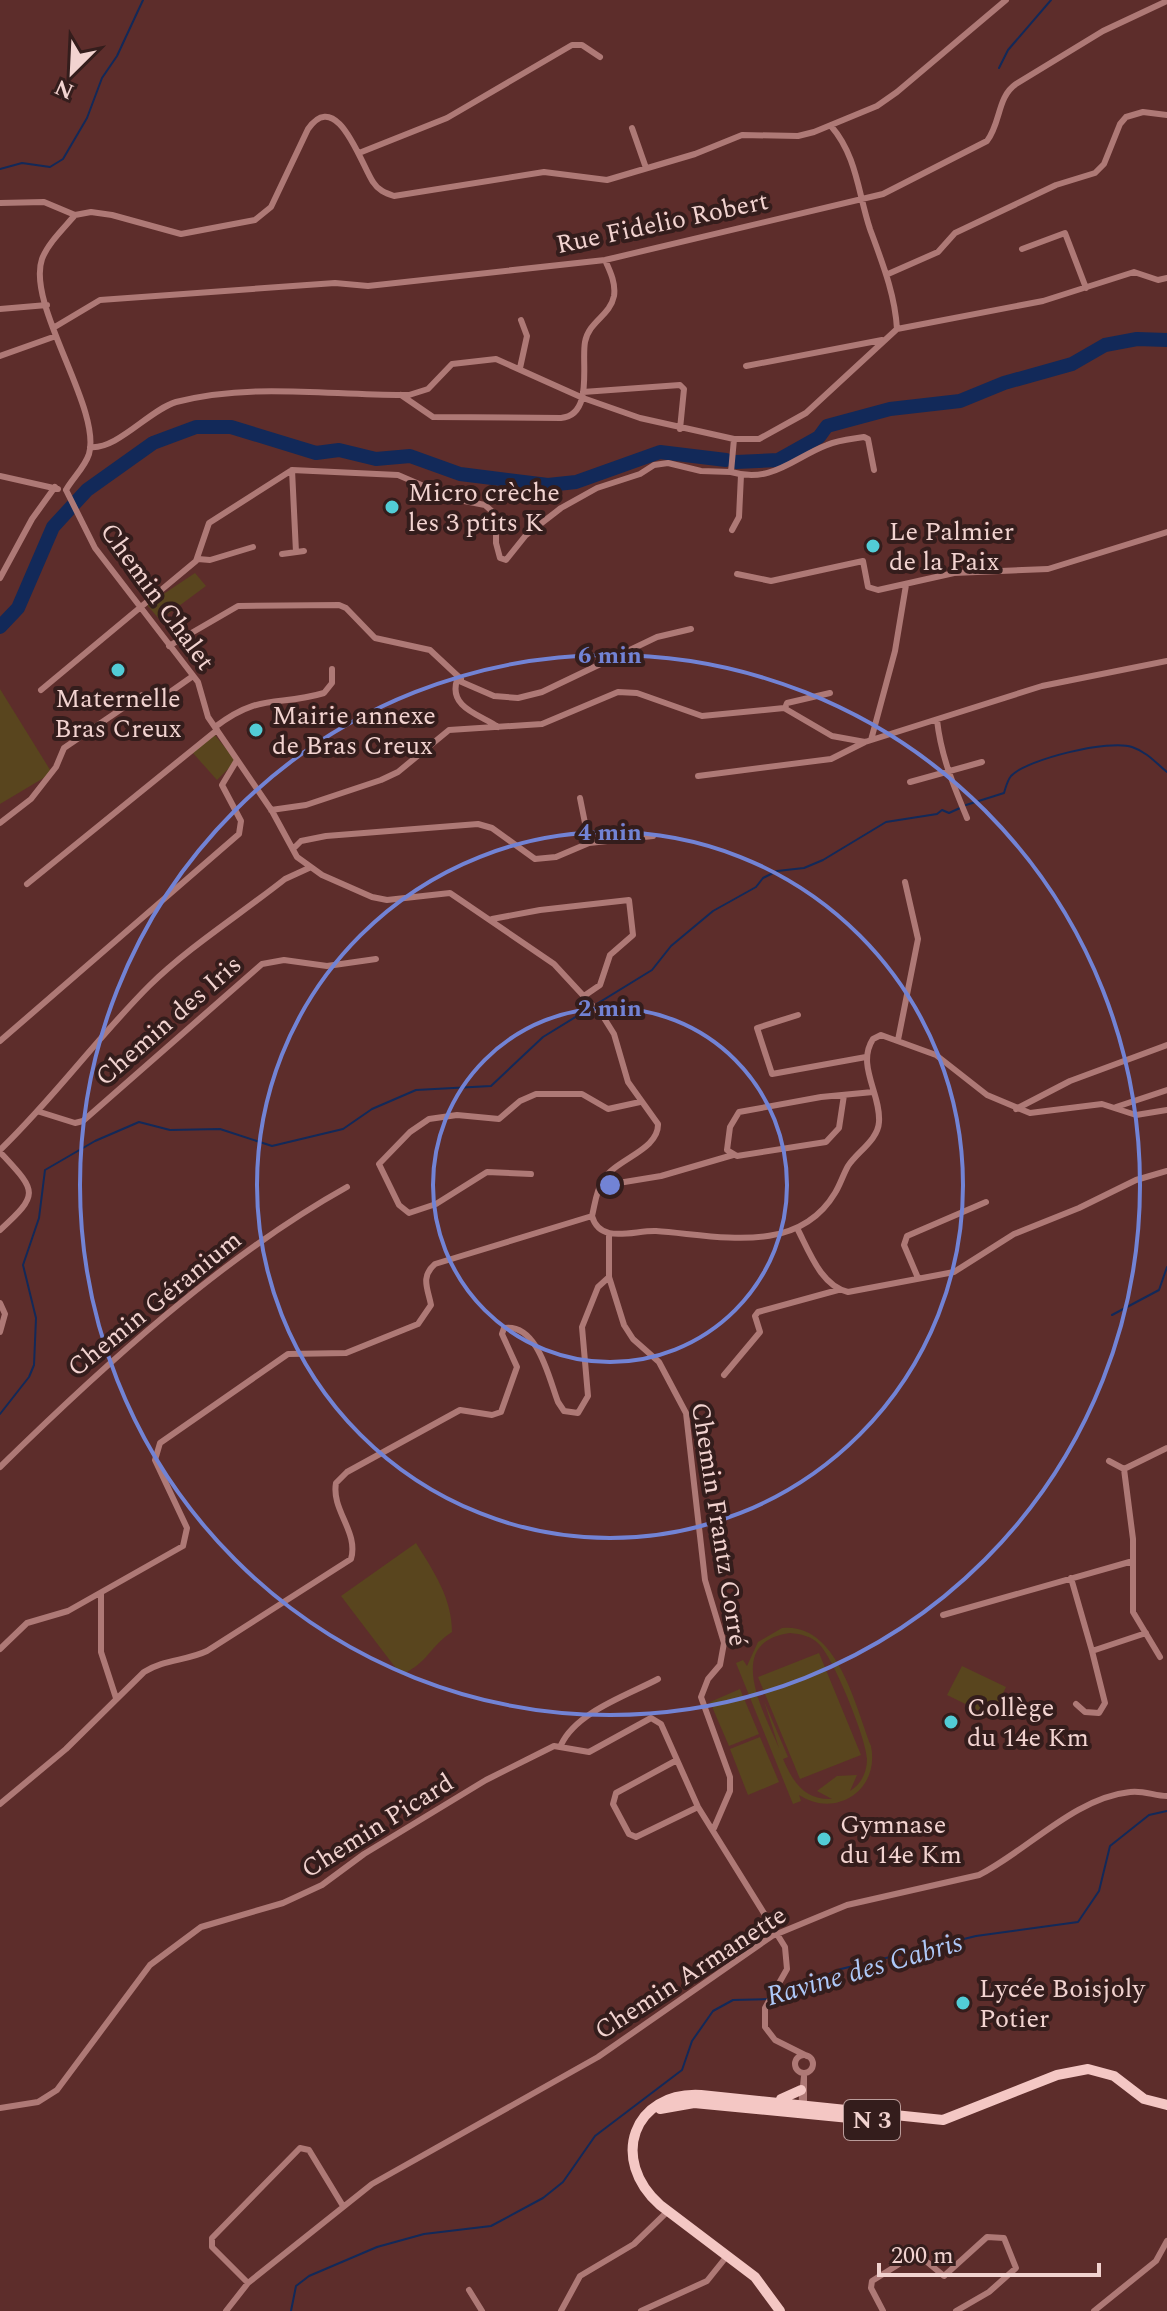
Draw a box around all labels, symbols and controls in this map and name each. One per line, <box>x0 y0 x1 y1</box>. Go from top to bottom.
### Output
north arrow <box>32 32 112 112</box>
text: N <box>50 70 79 108</box>
street label: Rue Fidelio Robert <box>552 181 772 265</box>
place label: Micro crèche les 3 ptits K <box>408 473 560 543</box>
marker: Micro crèche les 3 ptits K <box>383 498 401 516</box>
place label: Le Palmier de la Paix <box>889 512 1014 582</box>
street label: Chemin Chalet <box>90 514 225 679</box>
marker: Le Palmier de la Paix <box>864 537 882 555</box>
text: 6 min <box>578 638 642 674</box>
marker: Maternelle Bras Creux <box>109 661 127 679</box>
place label: Maternelle Bras Creux <box>54 679 182 749</box>
place label: Mairie annexe de Bras Creux <box>272 696 436 766</box>
marker: Mairie annexe de Bras Creux <box>247 721 265 739</box>
text: 4 min <box>578 815 642 851</box>
street label: Chemin des Iris <box>86 946 251 1096</box>
text: 2 min <box>578 991 642 1027</box>
centre of rings <box>596 1171 624 1199</box>
street label: Chemin Géranium <box>59 1221 251 1387</box>
street label: Chemin Frantz Corré <box>680 1399 758 1649</box>
place label: Collège du 14e Km <box>967 1688 1089 1758</box>
marker: Collège du 14e Km <box>942 1713 960 1731</box>
street label: Chemin Picard <box>293 1763 462 1889</box>
place label: Gymnase du 14e Km <box>840 1805 962 1875</box>
marker: Gymnase du 14e Km <box>815 1830 833 1848</box>
street label: Chemin Armanette <box>587 1896 795 2050</box>
water label: Ravine des Cabris <box>761 1921 968 2018</box>
place label: Lycée Boisjoly Potier <box>979 1969 1146 2039</box>
marker: Lycée Boisjoly Potier <box>954 1994 972 2012</box>
road number: N 3 <box>844 2100 900 2140</box>
scale bar <box>879 2227 1099 2277</box>
text: 200 m <box>891 2238 954 2274</box>

